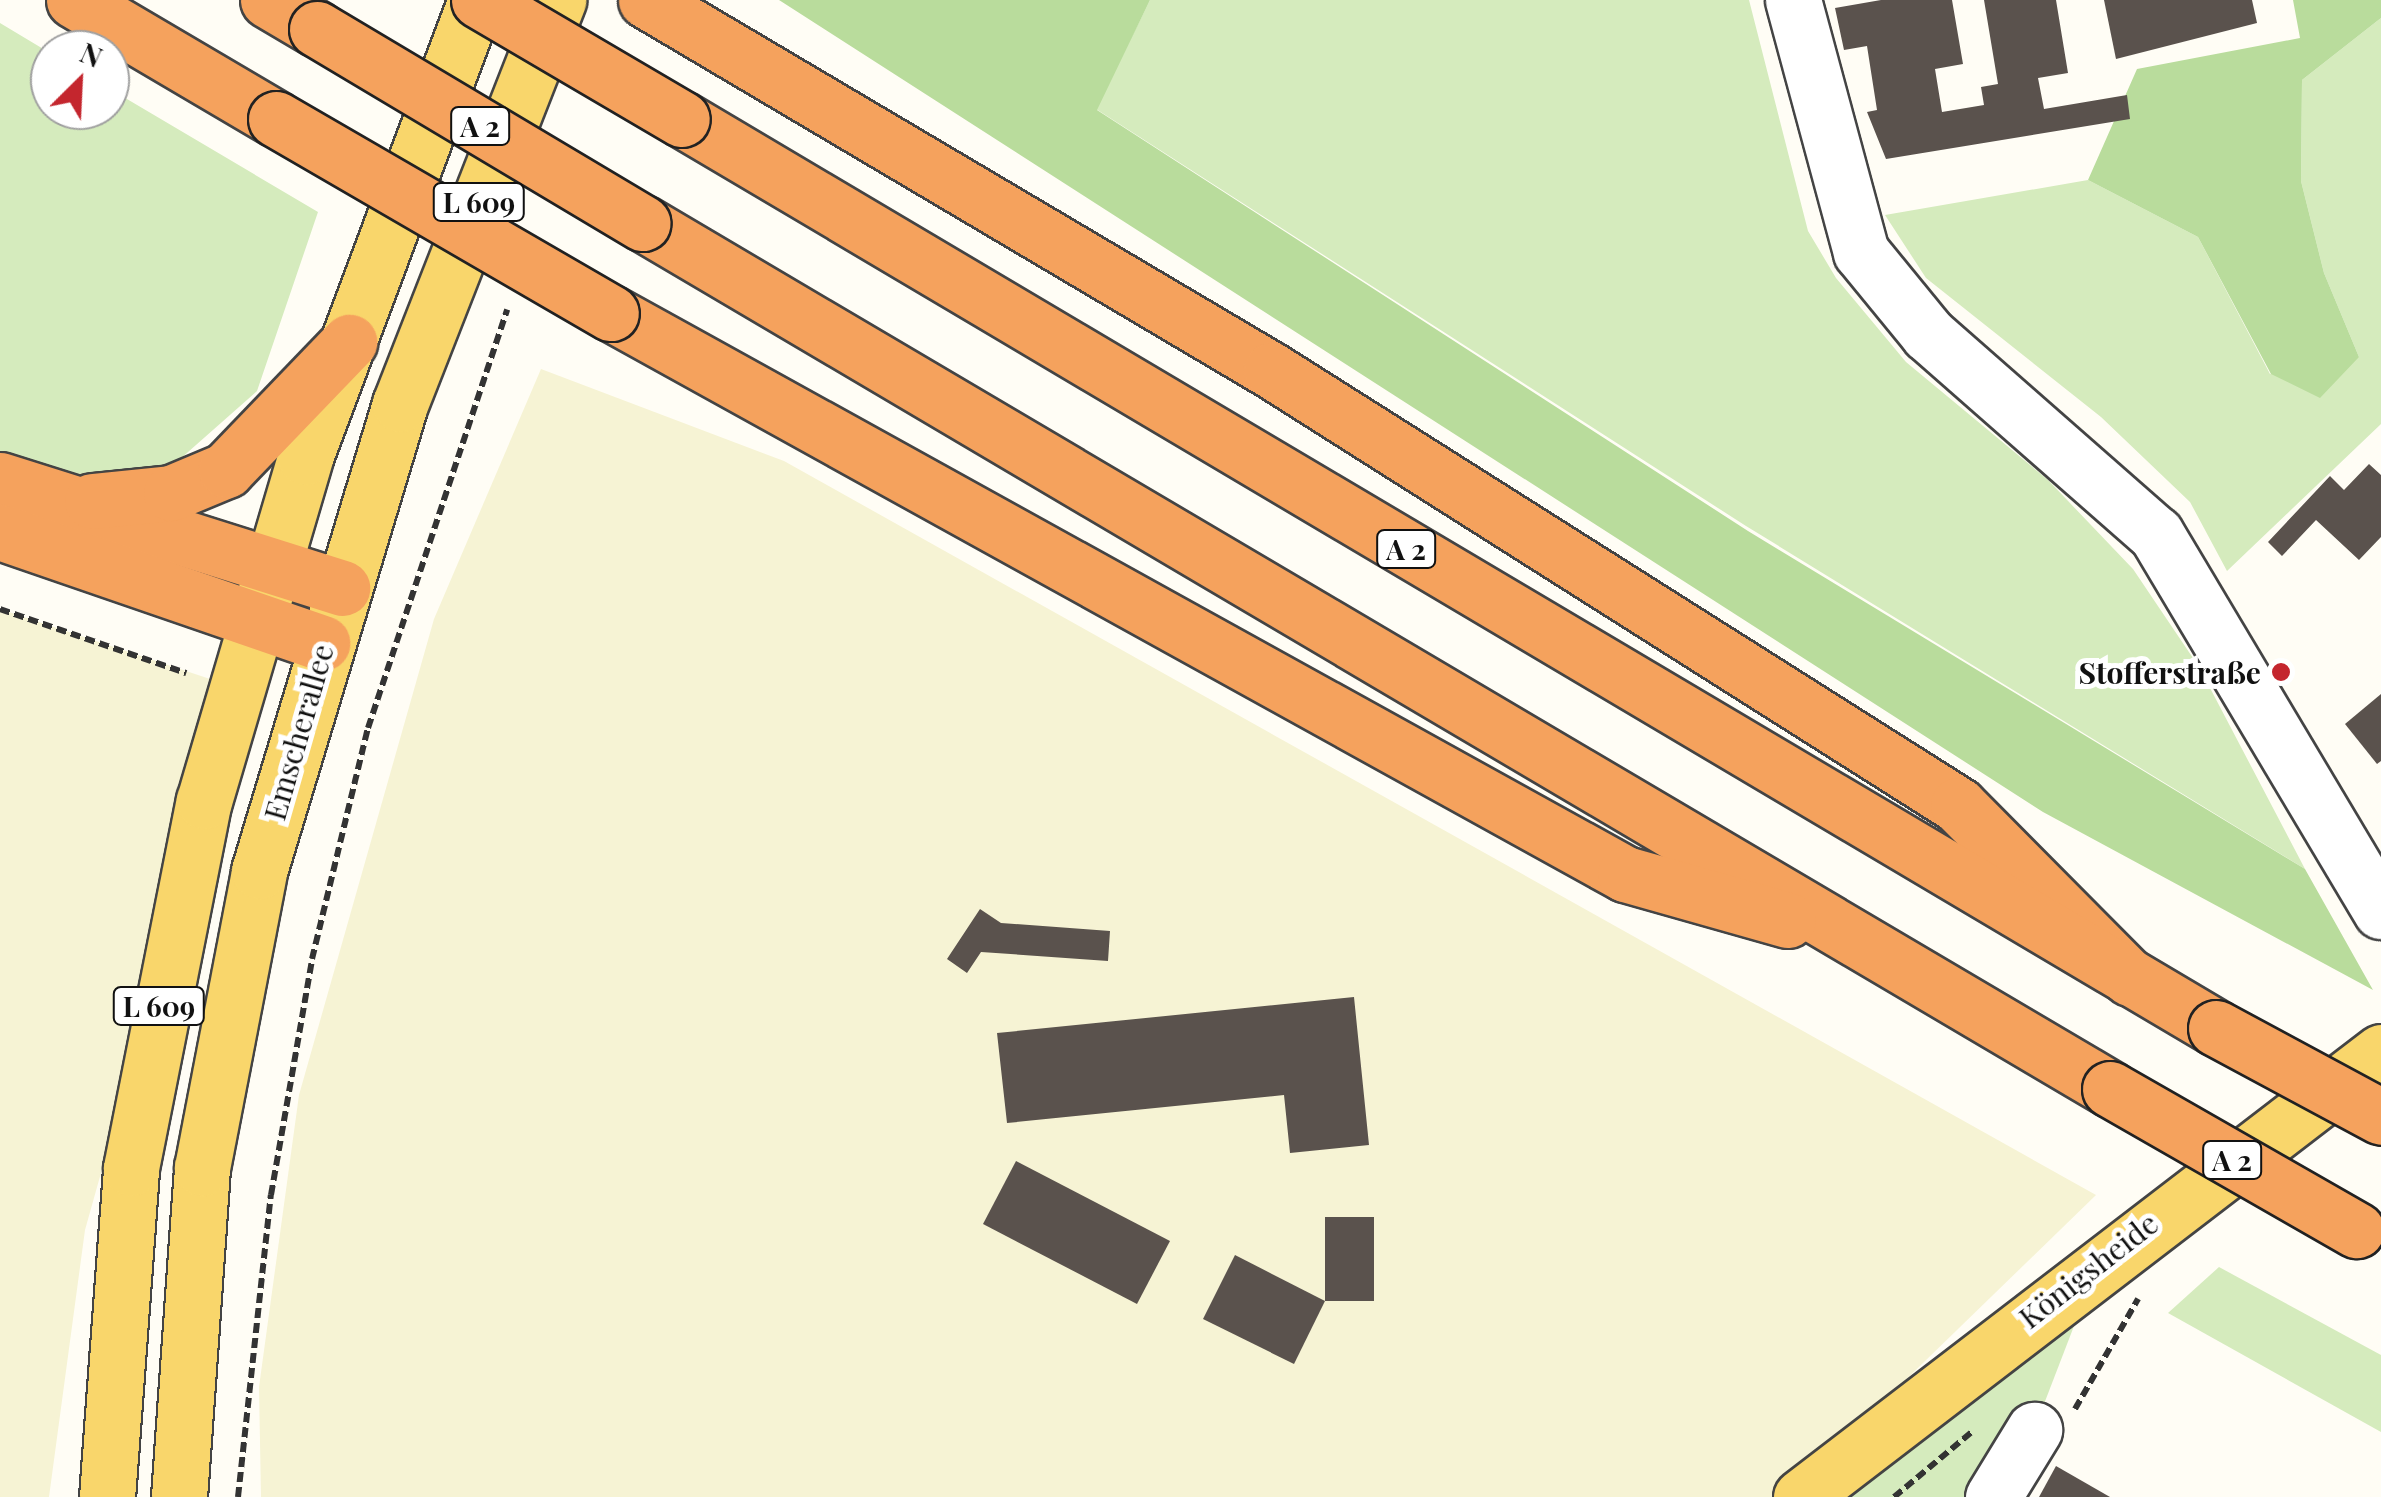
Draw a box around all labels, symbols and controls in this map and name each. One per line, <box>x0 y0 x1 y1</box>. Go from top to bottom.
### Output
north arrow <box>30 30 130 130</box>
text: N <box>75 33 108 75</box>
road number: A 2 <box>450 103 510 149</box>
road number: L 609 <box>432 179 526 225</box>
road number: A 2 <box>1376 526 1436 572</box>
street label: Emscherallee <box>256 640 340 824</box>
place label: Stofferstraße <box>2078 654 2261 690</box>
marker: Stofferstraße <box>2270 661 2292 683</box>
road number: L 609 <box>112 983 206 1029</box>
road number: A 2 <box>2202 1137 2262 1183</box>
street label: Königsheide <box>2011 1205 2165 1335</box>

